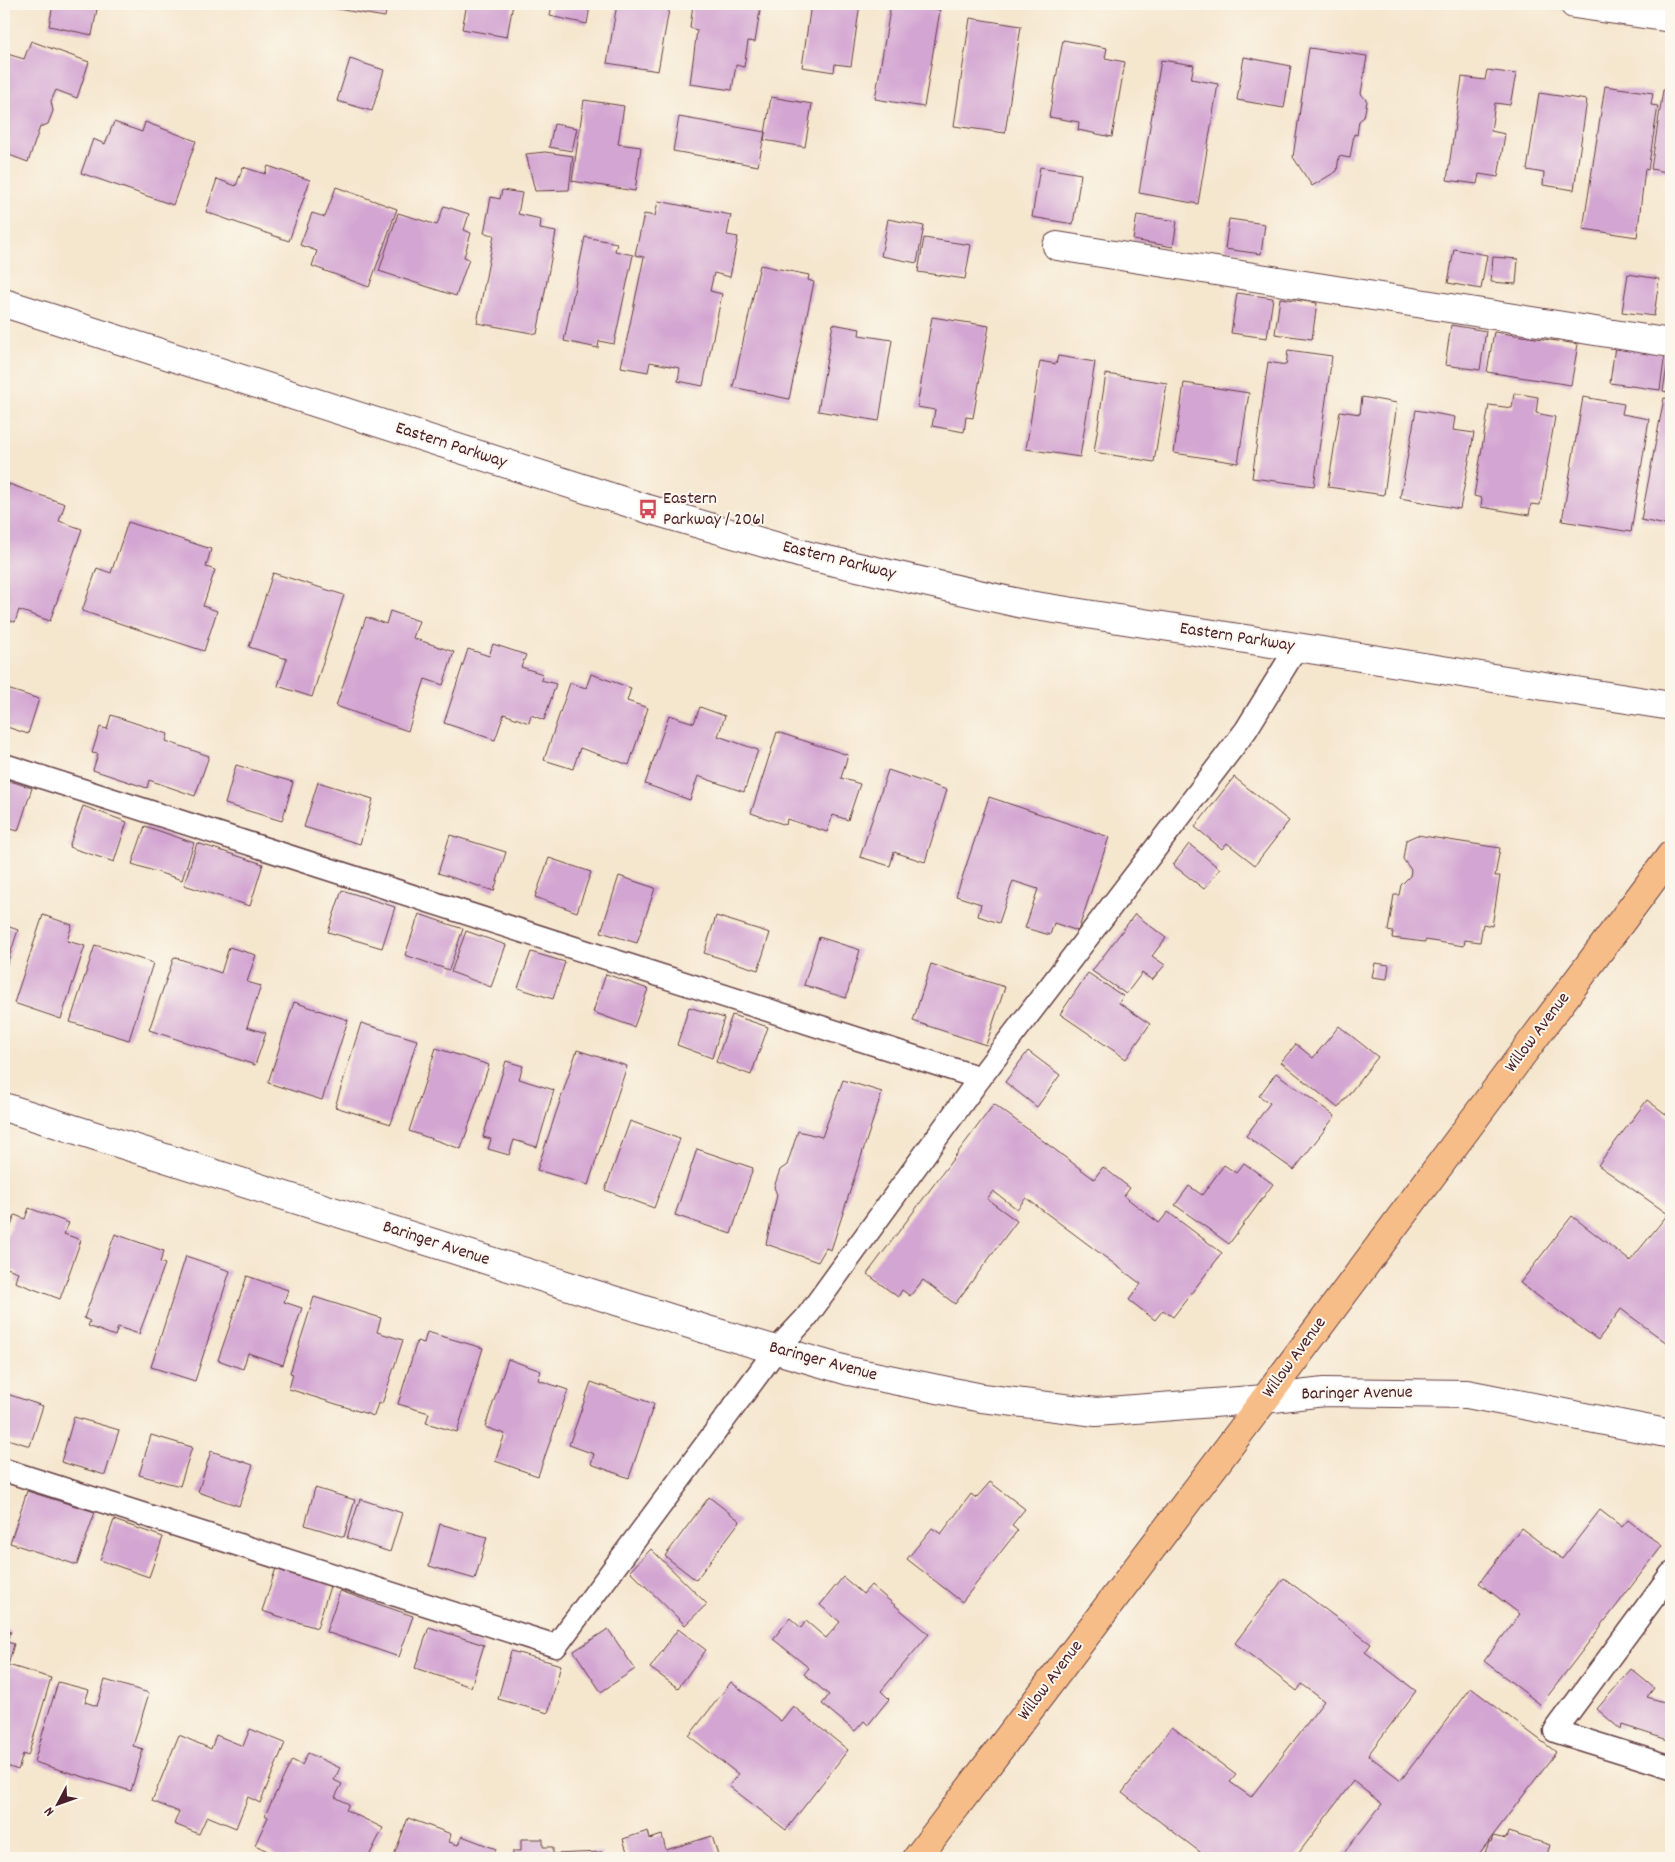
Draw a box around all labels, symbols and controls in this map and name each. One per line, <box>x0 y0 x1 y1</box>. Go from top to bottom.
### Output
street label: Eastern Parkway <box>392 416 511 476</box>
place label: Eastern Parkway / 2061 <box>663 487 765 533</box>
bus stop icon: Eastern Parkway / 2061 <box>637 498 659 520</box>
street label: Eastern Parkway <box>780 535 899 587</box>
street label: Eastern Parkway <box>1178 617 1297 660</box>
street label: Willow Avenue <box>1499 987 1577 1079</box>
street label: Baringer Avenue <box>379 1215 493 1273</box>
street label: Willow Avenue <box>1257 1312 1333 1404</box>
street label: Baringer Avenue <box>766 1336 880 1388</box>
street label: Baringer Avenue <box>1301 1381 1413 1407</box>
street label: Willow Avenue <box>1012 1635 1090 1727</box>
north arrow <box>32 1780 82 1830</box>
text: N <box>40 1802 60 1820</box>

